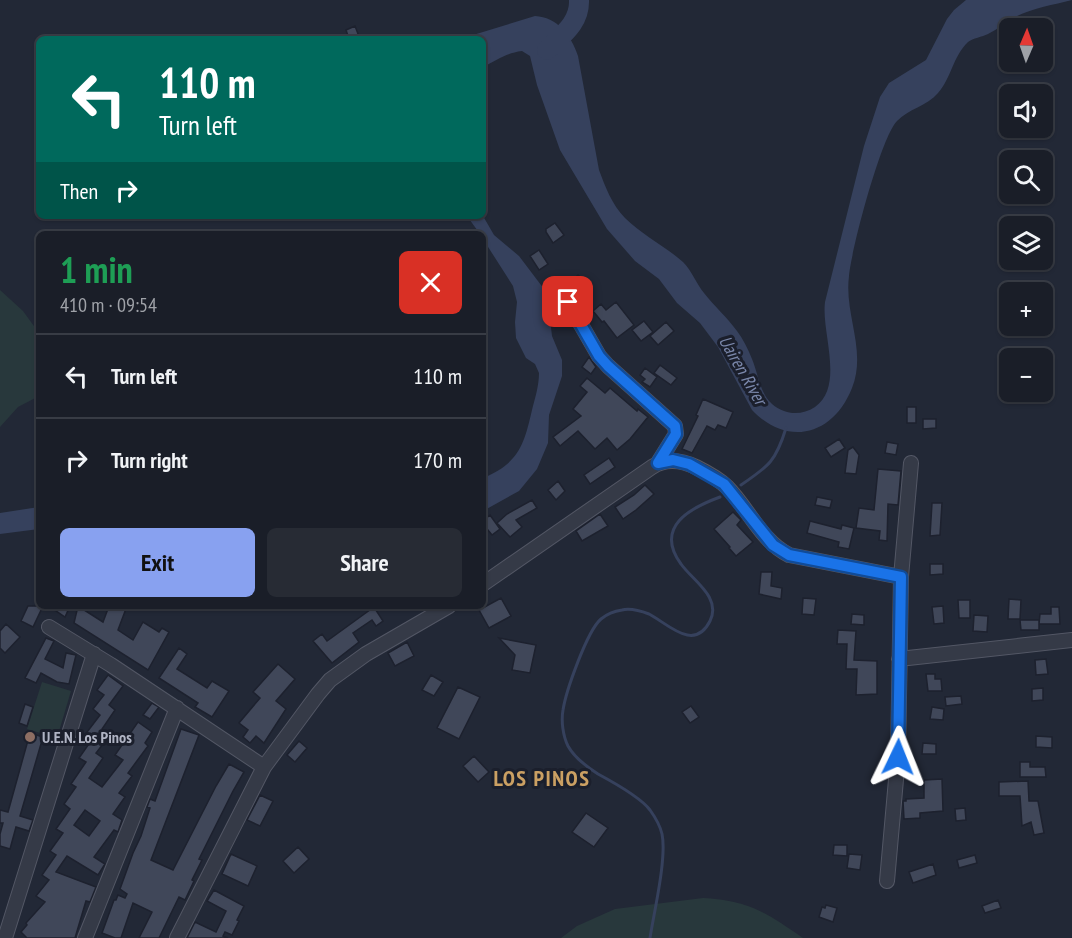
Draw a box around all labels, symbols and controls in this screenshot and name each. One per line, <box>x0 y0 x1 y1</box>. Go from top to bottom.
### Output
north arrow <box>999 18 1053 72</box>
map controls <box>999 18 1053 402</box>
text: 110 m <box>159 55 256 110</box>
icon: left <box>60 60 138 138</box>
button: sound <box>999 84 1053 138</box>
text: Turn left <box>159 108 237 142</box>
button: search <box>999 150 1053 204</box>
icon: right <box>110 174 143 207</box>
text: Then <box>60 177 98 205</box>
button: layers <box>999 216 1053 270</box>
text: 1 min <box>60 246 133 293</box>
button: close <box>399 251 462 314</box>
pin <box>542 276 593 327</box>
button: + <box>999 282 1053 336</box>
icon: arrive <box>551 285 584 318</box>
text: 410 m · 09:54 <box>60 292 157 318</box>
water label: Uairen River <box>714 331 774 412</box>
button: − <box>999 348 1053 402</box>
icon: left <box>60 360 93 393</box>
text: Turn left <box>111 362 177 390</box>
text: 110 m <box>413 362 462 390</box>
icon: right <box>60 444 93 477</box>
text: Turn right <box>111 446 188 474</box>
text: 170 m <box>413 446 462 474</box>
button: Exit <box>60 528 255 597</box>
button: Share <box>267 528 462 597</box>
position arrow <box>866 725 930 789</box>
place label: U.E.N. Los Pinos <box>42 727 132 747</box>
marker: U.E.N. Los Pinos <box>23 730 37 744</box>
district label: LOS PINOS <box>494 764 590 792</box>

